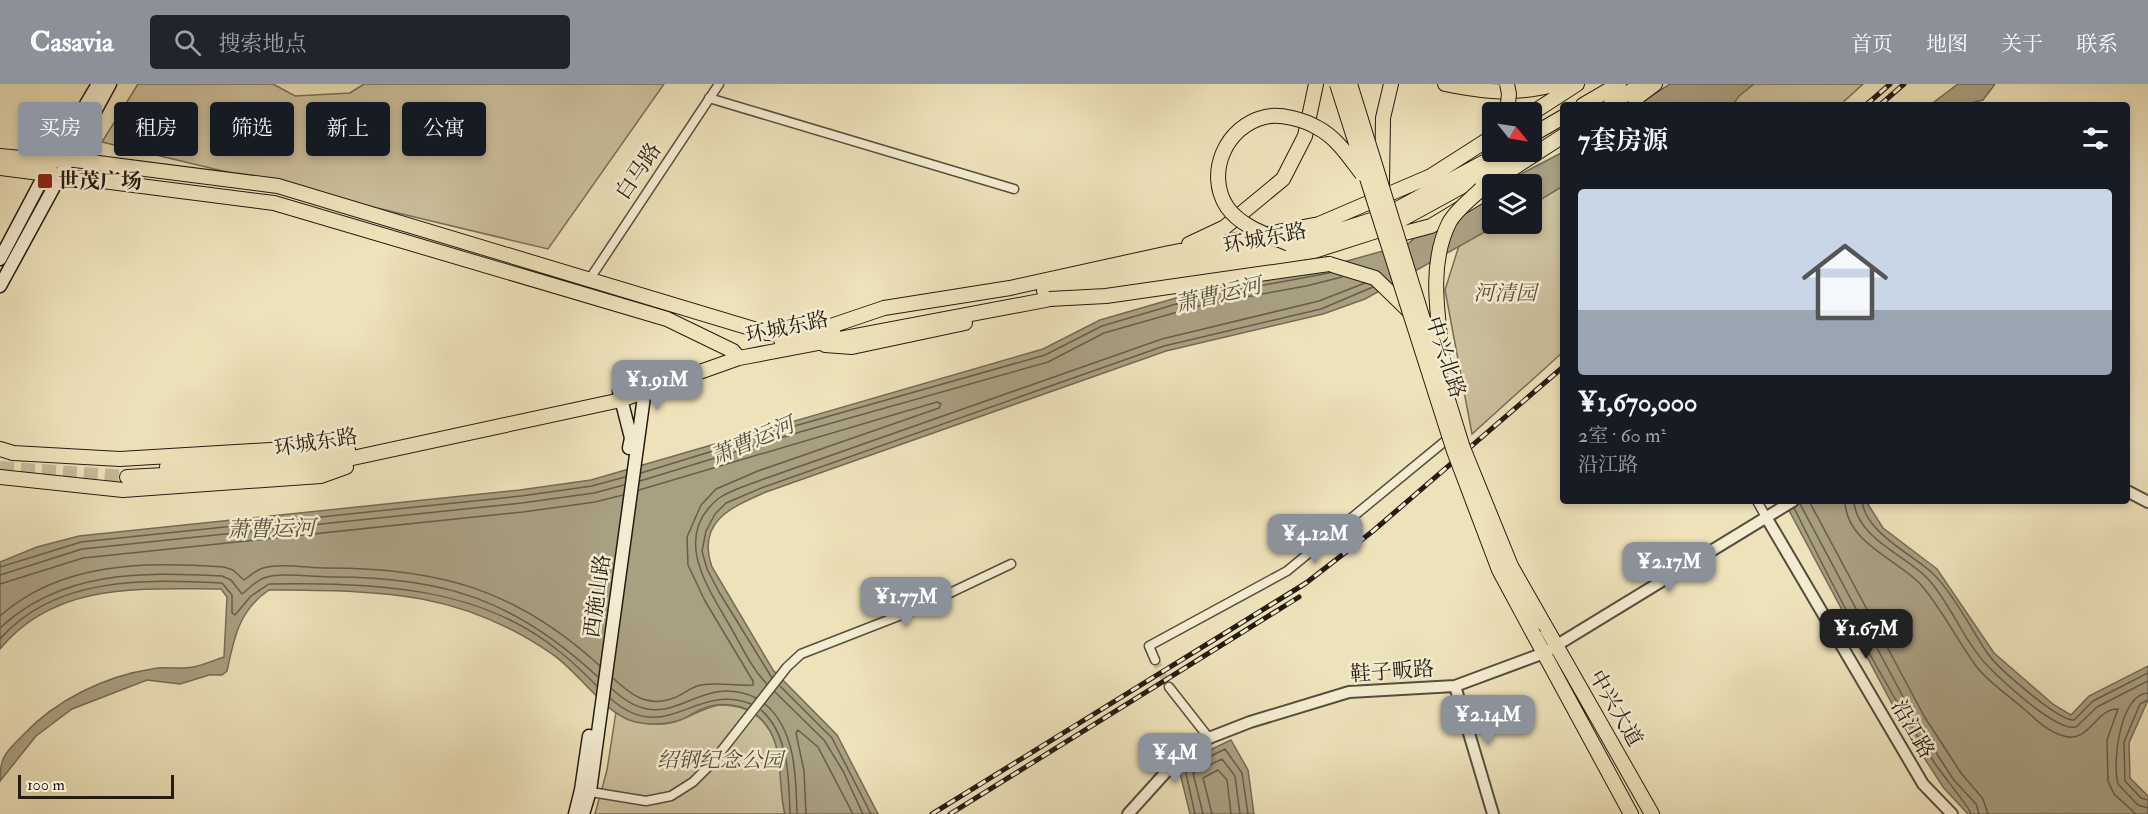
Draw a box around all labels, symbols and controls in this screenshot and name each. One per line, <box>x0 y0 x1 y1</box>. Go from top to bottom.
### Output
search box <box>150 15 570 69</box>
text: Casavia <box>30 25 114 60</box>
icon: search <box>171 26 204 59</box>
text: 搜索地点 <box>219 30 307 58</box>
text: 首页 <box>1851 31 1893 58</box>
text: 地图 <box>1926 31 1968 58</box>
text: 关于 <box>2001 31 2043 58</box>
text: 联系 <box>2076 31 2118 58</box>
chip: 买房 <box>18 102 102 156</box>
chip: 租房 <box>114 102 198 156</box>
chip: 筛选 <box>210 102 294 156</box>
chip: 新上 <box>306 102 390 156</box>
chip: 公寓 <box>402 102 486 156</box>
north arrow <box>1482 102 1542 162</box>
map controls <box>1482 102 1542 234</box>
icon: filters <box>2079 122 2112 155</box>
text: 7套房源 <box>1578 125 1668 157</box>
street label: 白马路 <box>610 138 667 205</box>
place label: 世茂广场 <box>58 168 142 195</box>
marker: 世茂广场 <box>36 172 54 190</box>
button: layers <box>1482 174 1542 234</box>
street label: 环城东路 <box>1221 217 1309 260</box>
icon: home <box>1791 228 1899 336</box>
water label: 萧曹运河 <box>1172 271 1268 319</box>
park label: 河清园 <box>1474 280 1539 307</box>
street label: 环城东路 <box>743 306 831 349</box>
street label: 中兴北路 <box>1420 313 1471 401</box>
pin: ¥1.91M <box>608 360 706 411</box>
text: ¥1.91M <box>626 367 688 392</box>
text: ¥1,670,000 <box>1578 387 1697 419</box>
water label: 萧曹运河 <box>706 409 802 471</box>
street label: 环城东路 <box>272 423 360 462</box>
text: 2室 · 60 m² <box>1578 423 1666 448</box>
text: 沿江路 <box>1578 452 1638 477</box>
water label: 萧曹运河 <box>227 514 319 544</box>
pin: ¥4.12M <box>1266 514 1364 565</box>
text: ¥4.12M <box>1282 521 1348 546</box>
pin: ¥2.17M <box>1620 542 1718 593</box>
text: ¥2.17M <box>1637 549 1701 574</box>
street label: 西施山路 <box>578 553 617 640</box>
pin: ¥1.77M <box>857 577 955 628</box>
text: ¥1.77M <box>875 584 938 609</box>
pin: ¥1.67M <box>1817 609 1915 660</box>
text: ¥1.67M <box>1834 616 1898 641</box>
street label: 鞋子畈路 <box>1349 655 1435 688</box>
street label: 中兴大道 <box>1583 665 1648 751</box>
pin: ¥2.14M <box>1439 695 1537 746</box>
street label: 沿江路 <box>1885 695 1940 763</box>
text: ¥2.14M <box>1455 702 1521 727</box>
pin: ¥4M <box>1146 733 1204 784</box>
text: ¥4M <box>1152 740 1198 765</box>
park label: 绍钢纪念公园 <box>657 747 786 774</box>
scale bar <box>18 772 174 800</box>
text: 100 m <box>27 775 65 795</box>

